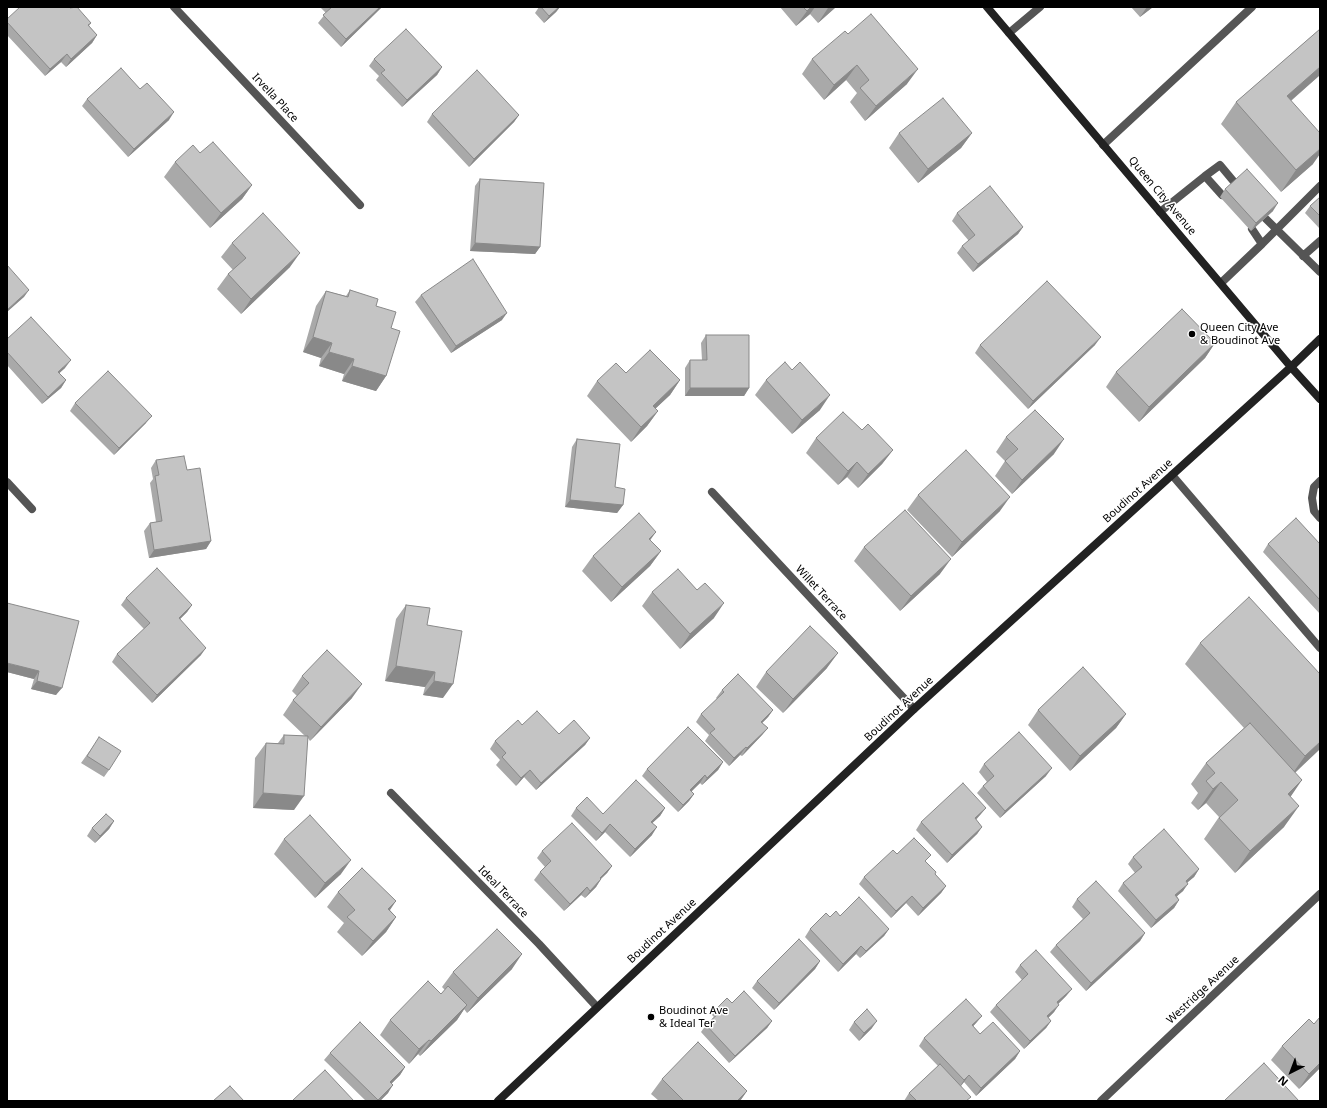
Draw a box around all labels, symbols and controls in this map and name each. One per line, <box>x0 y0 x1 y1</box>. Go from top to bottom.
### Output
street label: Irvella Place <box>249 71 301 125</box>
street label: Queen City Avenue <box>1125 154 1199 238</box>
place label: Queen City Ave & Boudinot Ave <box>1200 321 1280 347</box>
marker: Queen City Ave & Boudinot Ave <box>1187 329 1197 339</box>
street label: Boudinot Avenue <box>1100 456 1176 526</box>
street label: Willet Terrace <box>792 563 850 623</box>
street label: Boudinot Avenue <box>862 674 936 744</box>
street label: Ideal Terrace <box>475 863 531 921</box>
street label: Boudinot Avenue <box>625 896 699 966</box>
street label: Westridge Avenue <box>1164 953 1242 1027</box>
place label: Boudinot Ave & Ideal Ter <box>659 1004 728 1030</box>
marker: Boudinot Ave & Ideal Ter <box>646 1012 656 1022</box>
north arrow <box>1271 1052 1311 1092</box>
text: N <box>1274 1073 1291 1090</box>

